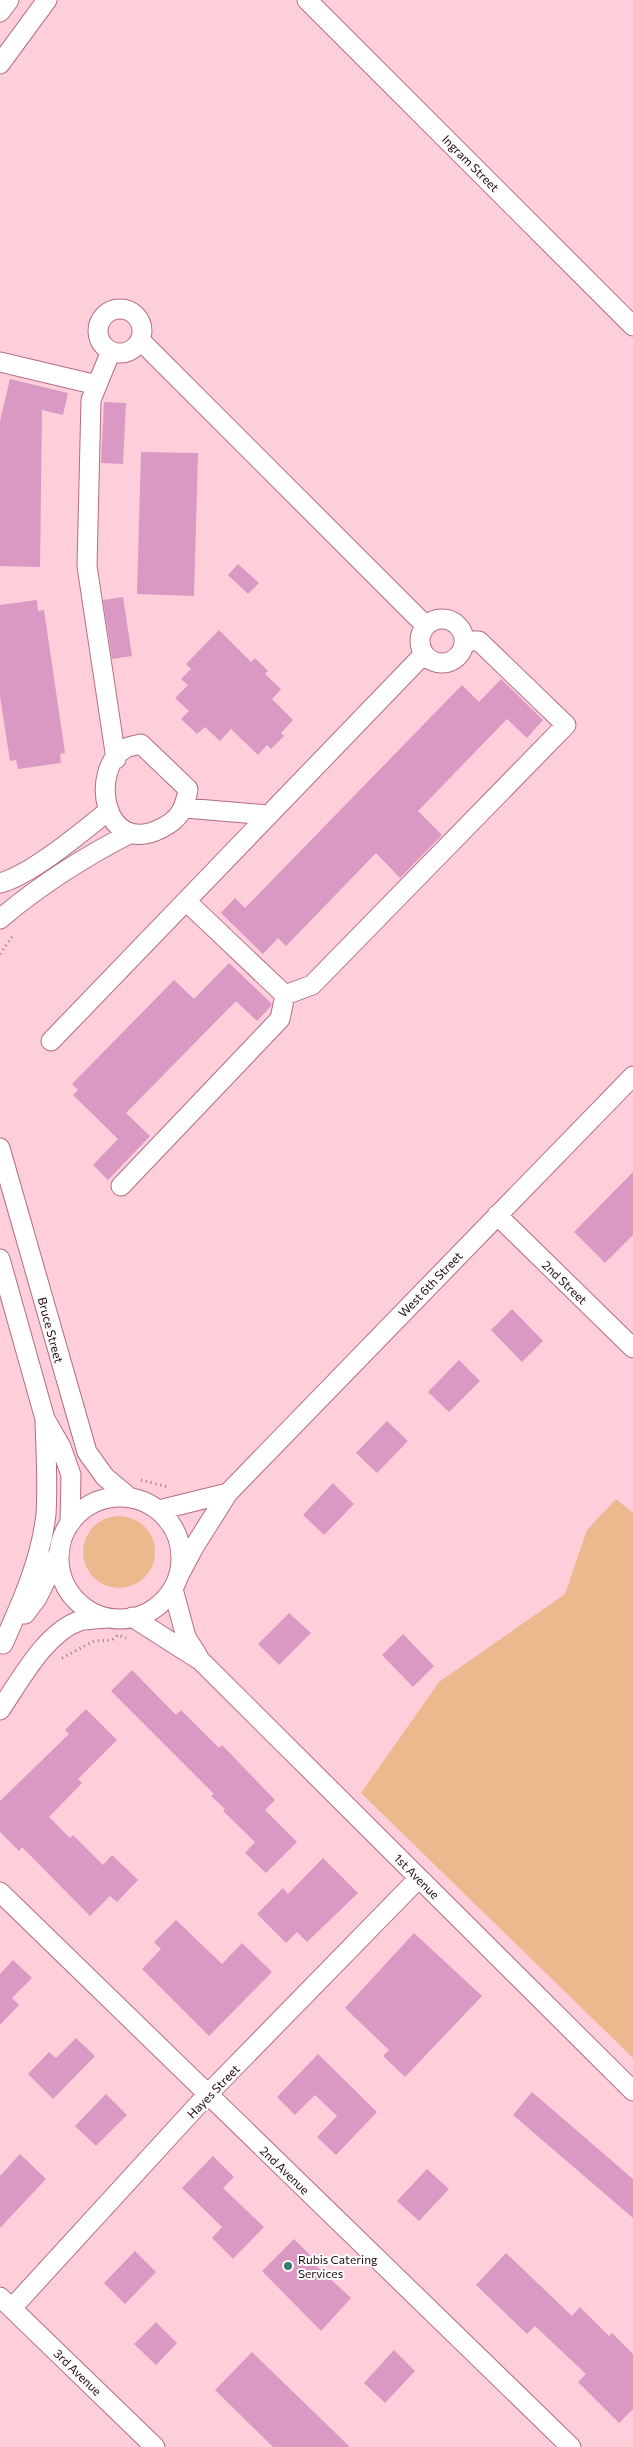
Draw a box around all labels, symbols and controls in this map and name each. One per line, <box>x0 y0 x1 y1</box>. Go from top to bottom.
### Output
street label: Ingram Street <box>440 132 502 194</box>
street label: West 6th Street <box>395 1248 465 1320</box>
street label: 2nd Street <box>540 1257 590 1307</box>
street label: Bruce Street <box>35 1295 67 1365</box>
street label: 1st Avenue <box>392 1851 442 1901</box>
street label: Hayes Street <box>184 2061 242 2121</box>
street label: 2nd Avenue <box>258 2143 312 2197</box>
place label: Rubis Catering Services <box>298 2252 378 2280</box>
marker: Rubis Catering Services <box>282 2260 294 2272</box>
street label: 3rd Avenue <box>51 2346 105 2398</box>

